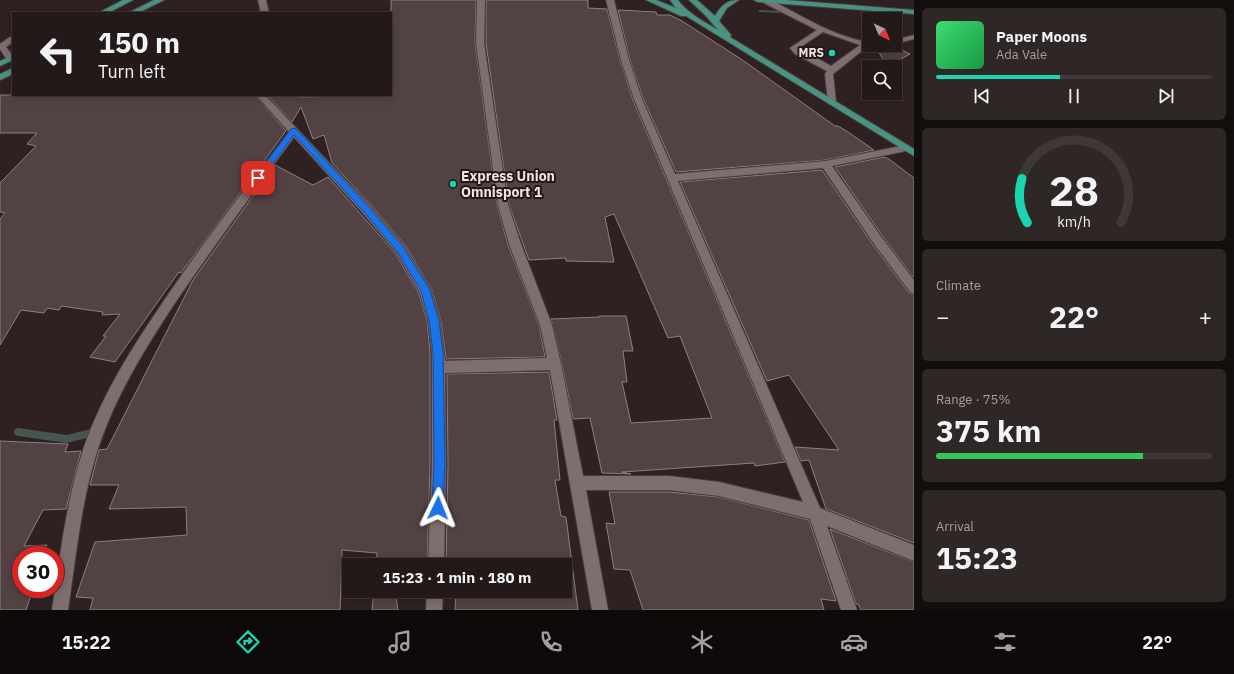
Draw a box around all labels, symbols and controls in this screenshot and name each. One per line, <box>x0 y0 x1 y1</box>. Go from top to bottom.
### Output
north arrow <box>862 12 902 52</box>
map controls <box>862 12 902 100</box>
text: 150 m <box>98 24 180 61</box>
text: Paper Moons <box>996 27 1087 46</box>
icon: left <box>32 28 84 80</box>
place label: MRS <box>799 45 824 60</box>
text: Ada Vale <box>996 46 1047 63</box>
marker: MRS <box>827 48 837 58</box>
text: Turn left <box>98 60 166 83</box>
button: search <box>862 60 902 100</box>
icon: previous <box>971 85 993 107</box>
icon: pause <box>1063 85 1085 107</box>
icon: next <box>1155 85 1177 107</box>
pin <box>241 161 275 195</box>
text: 28 <box>1049 162 1099 216</box>
icon: arrive <box>247 167 269 189</box>
place label: Express Union Omnisport 1 <box>461 167 555 201</box>
marker: Express Union Omnisport 1 <box>448 179 458 189</box>
text: km/h <box>1057 211 1091 230</box>
text: Climate <box>936 277 981 294</box>
text: 22° <box>1049 297 1099 336</box>
text: − <box>936 302 949 331</box>
text: + <box>1199 302 1212 331</box>
text: Range · 75% <box>936 391 1010 408</box>
text: 375 km <box>936 411 1041 450</box>
position arrow <box>417 487 459 529</box>
text: Arrival <box>936 518 974 535</box>
text: 15:23 <box>936 538 1018 577</box>
speed limit sign: 30 <box>12 546 64 598</box>
text: 15:23 · 1 min · 180 m <box>383 568 531 587</box>
icon: directions <box>234 628 262 656</box>
icon: music <box>386 628 414 656</box>
icon: phone <box>537 628 565 656</box>
icon: climate <box>688 628 716 656</box>
icon: car <box>840 628 868 656</box>
icon: filters <box>991 628 1019 656</box>
text: 15:22 <box>62 631 111 654</box>
text: 22° <box>1142 631 1172 654</box>

